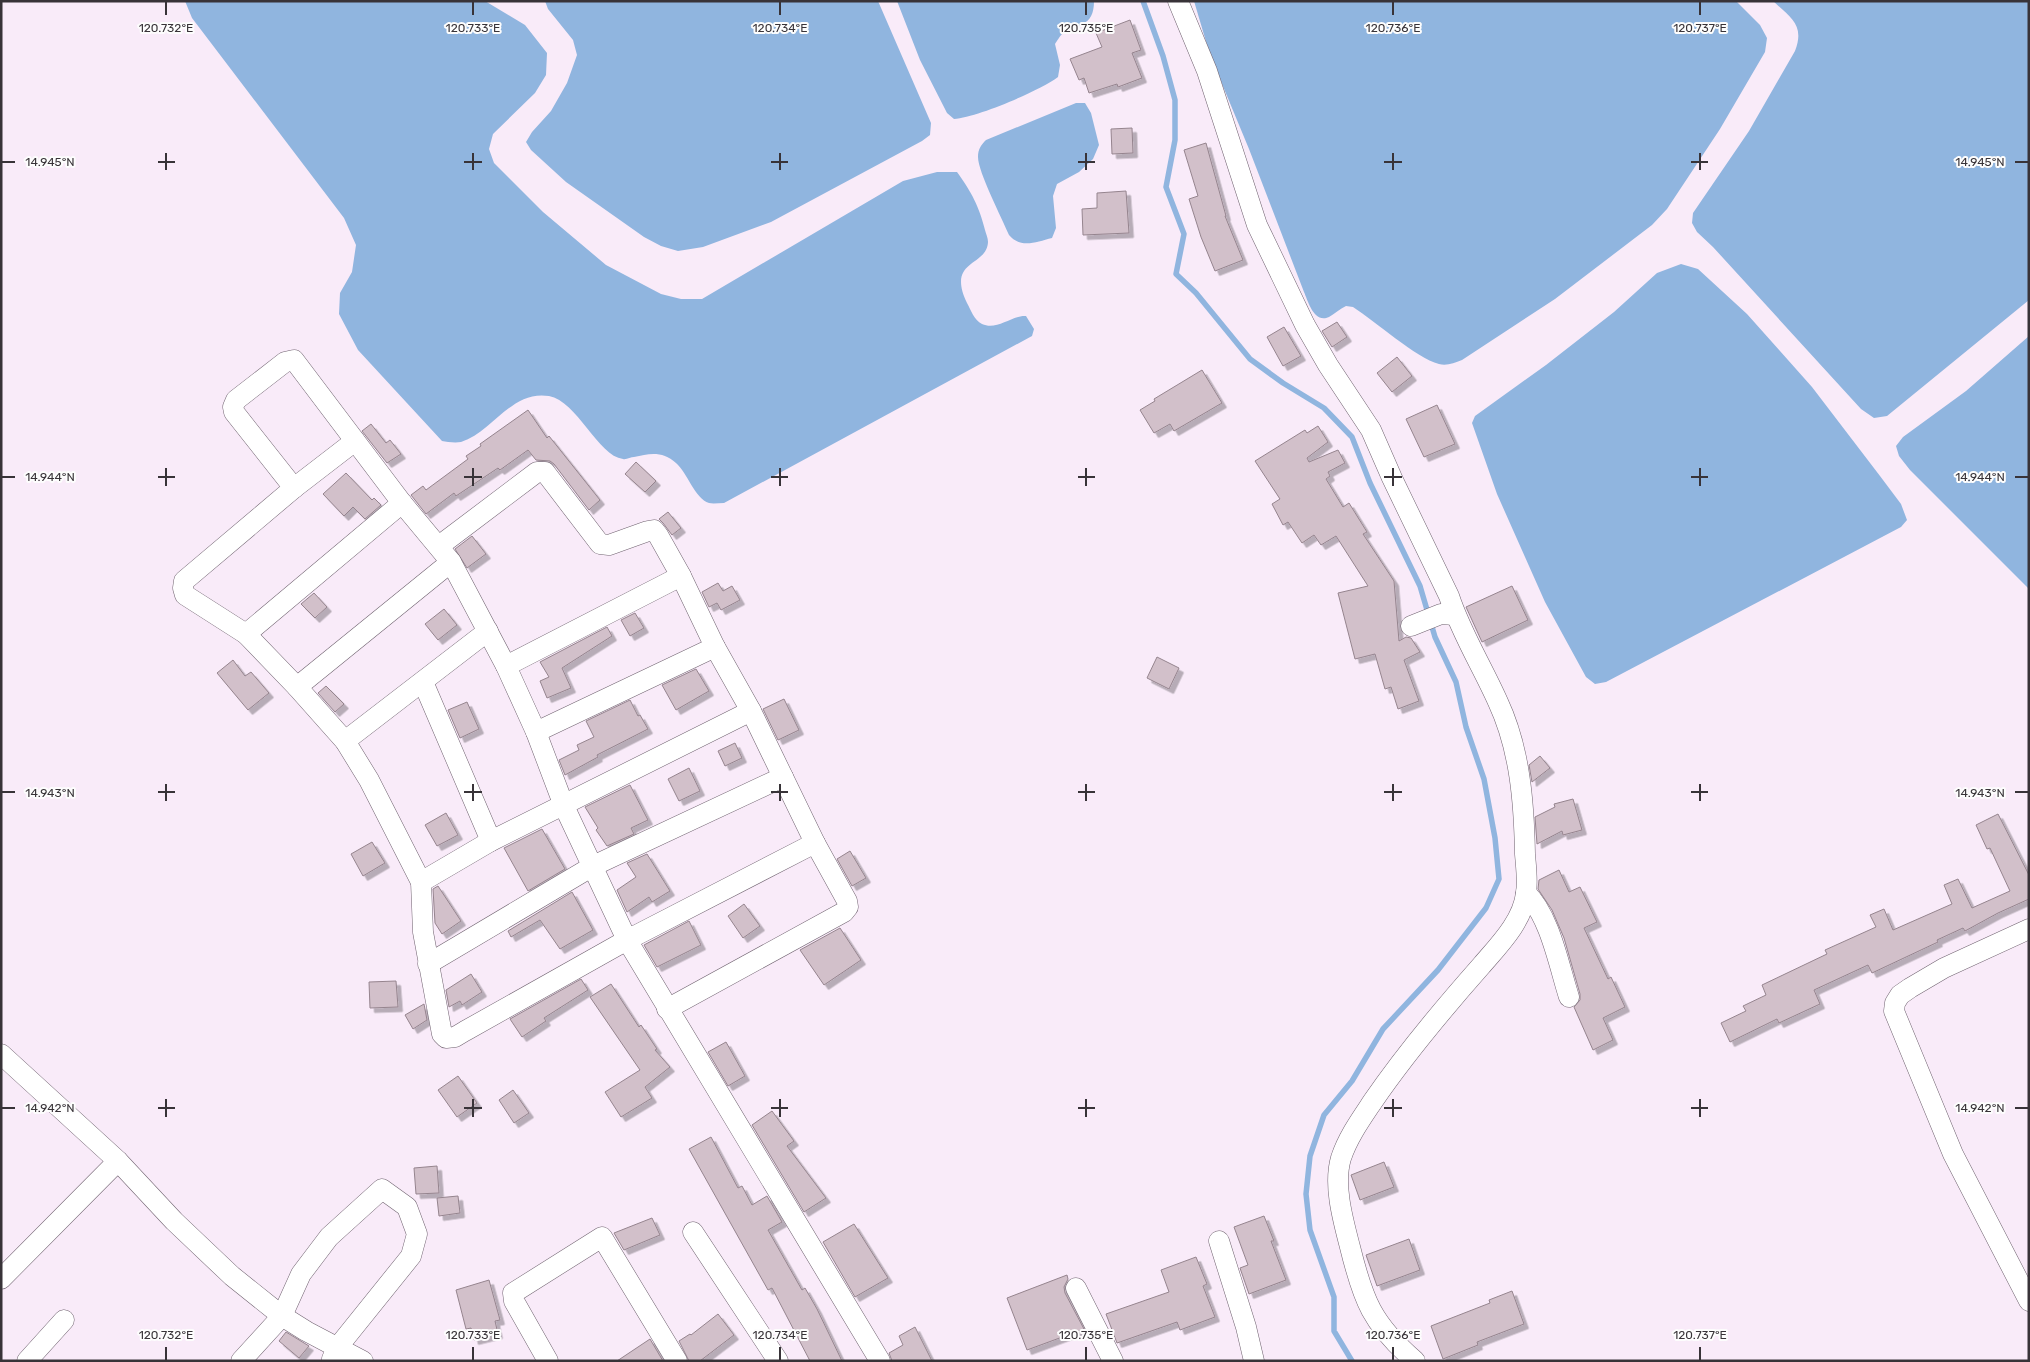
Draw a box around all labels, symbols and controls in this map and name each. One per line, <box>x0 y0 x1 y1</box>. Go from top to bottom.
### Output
text: 120.732°E <box>139 21 193 35</box>
text: 120.733°E <box>446 21 500 35</box>
text: 120.734°E <box>752 21 808 35</box>
text: 120.735°E <box>1059 21 1113 35</box>
text: 120.736°E <box>1366 21 1420 35</box>
text: 120.737°E <box>1673 21 1727 35</box>
text: 14.945°N <box>25 155 75 169</box>
text: 14.945°N <box>1955 155 2005 169</box>
text: 14.944°N <box>25 470 75 484</box>
text: 14.944°N <box>1955 470 2005 484</box>
text: 14.943°N <box>25 786 75 800</box>
text: 14.943°N <box>1955 786 2005 800</box>
text: 14.942°N <box>25 1101 75 1115</box>
text: 14.942°N <box>1955 1101 2005 1115</box>
text: 120.732°E <box>139 1328 193 1342</box>
text: 120.733°E <box>446 1328 500 1342</box>
text: 120.734°E <box>752 1328 808 1342</box>
text: 120.735°E <box>1059 1328 1113 1342</box>
text: 120.736°E <box>1366 1328 1420 1342</box>
text: 120.737°E <box>1673 1328 1727 1342</box>

